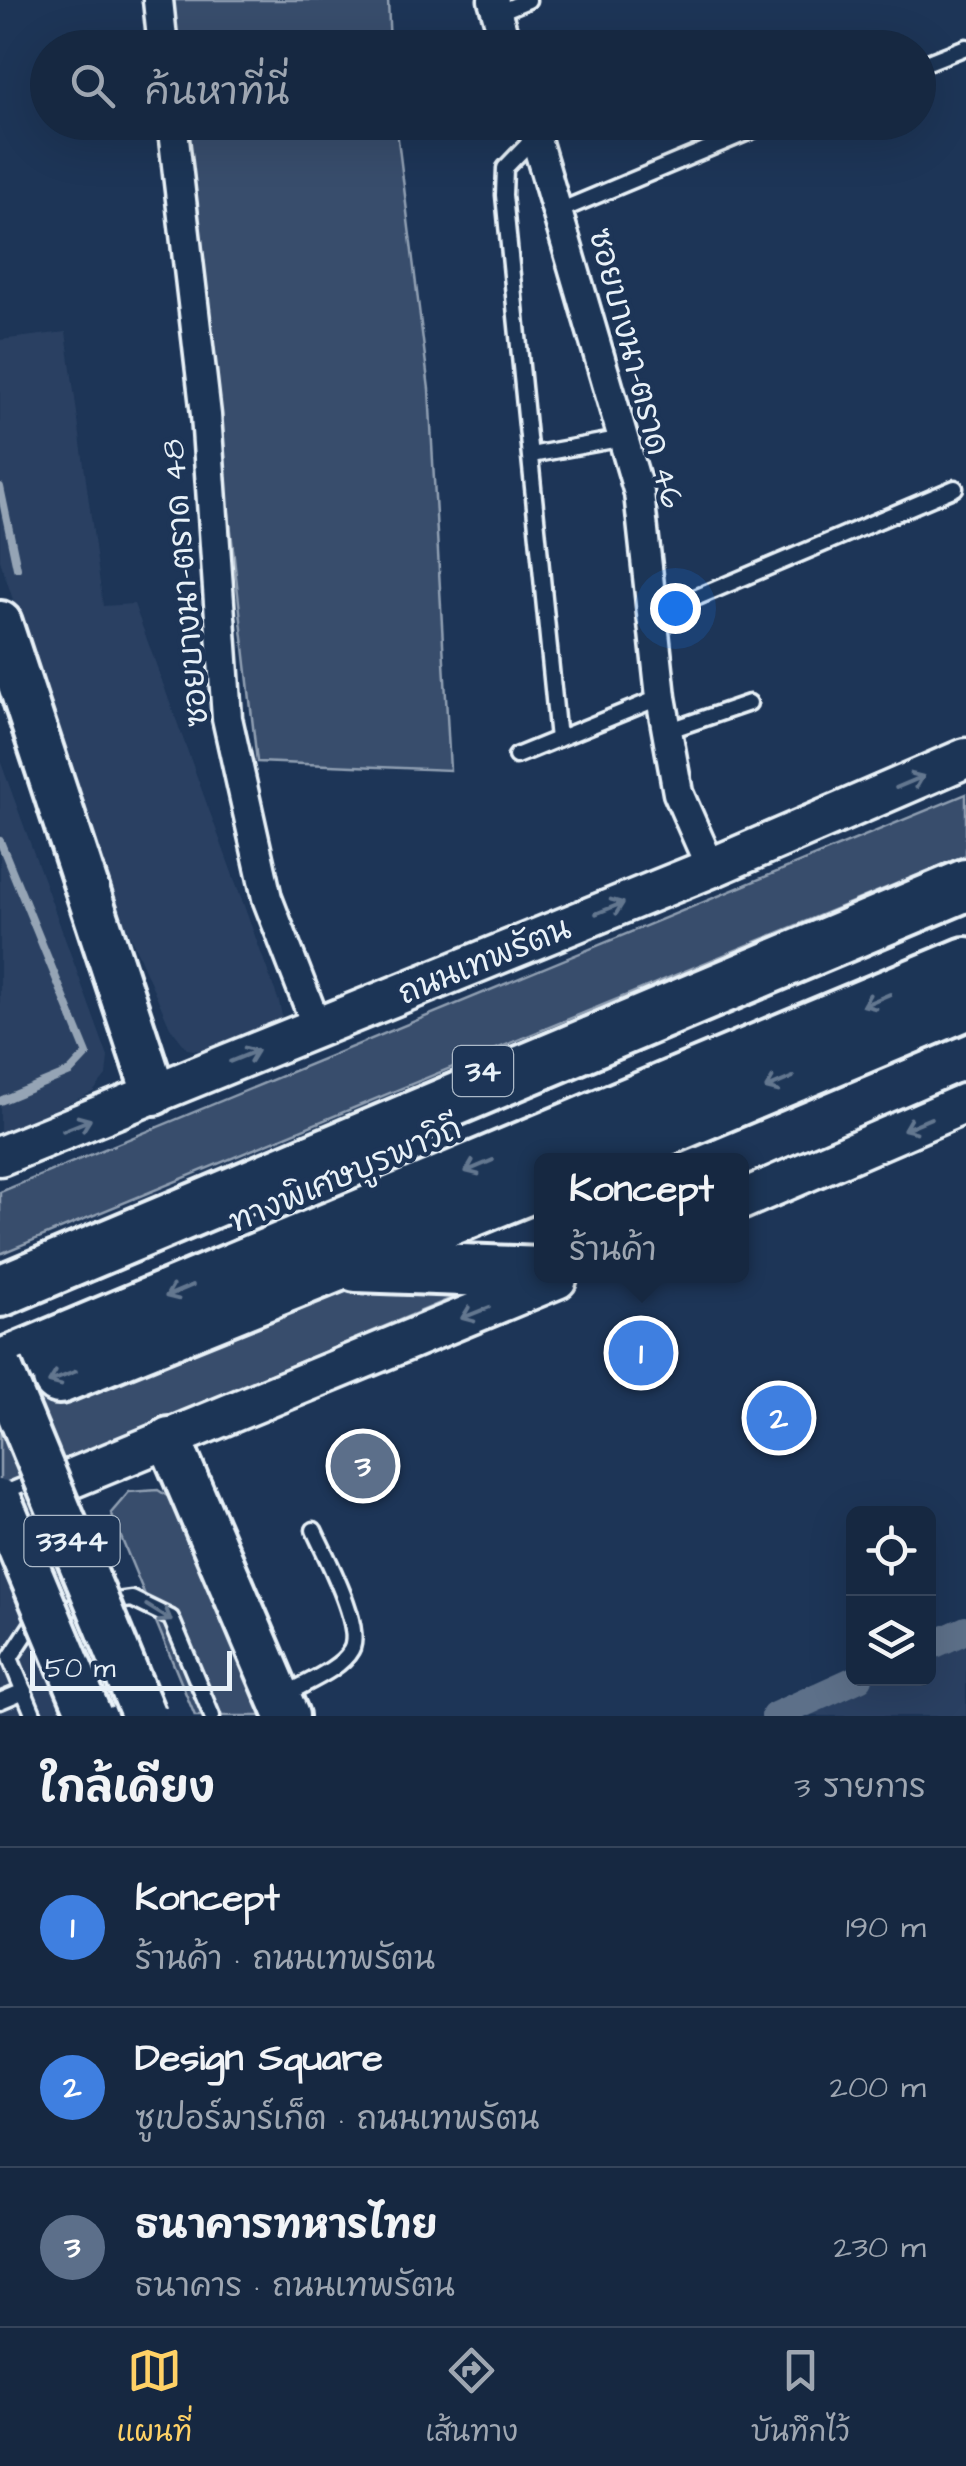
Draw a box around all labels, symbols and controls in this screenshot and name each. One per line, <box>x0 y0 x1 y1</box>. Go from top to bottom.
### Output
search box <box>30 30 936 140</box>
icon: search <box>65 58 120 113</box>
text: ค้นหาที่นี่ <box>145 67 289 119</box>
street label: ซอยบางนา-ตราด 46 <box>577 224 695 513</box>
street label: ซอยบางนา-ตราด 48 <box>151 437 220 729</box>
your location <box>650 583 701 634</box>
one-way arrow <box>894 772 925 790</box>
one-way arrow <box>595 898 625 916</box>
street label: ถนนเทพรัตน <box>391 906 578 1016</box>
one-way arrow <box>861 993 892 1011</box>
one-way arrow <box>228 1046 259 1064</box>
road number: 34 <box>453 1046 513 1096</box>
one-way arrow <box>764 1075 795 1093</box>
street label: ทางพิเศษบูรพาวิถี <box>222 1106 469 1245</box>
one-way arrow <box>61 1114 92 1132</box>
one-way arrow <box>902 1116 933 1134</box>
popup <box>534 1153 749 1283</box>
one-way arrow <box>464 1158 495 1176</box>
text: Koncept <box>569 1164 714 1216</box>
text: ร้านค้า <box>569 1228 657 1273</box>
one-way arrow <box>165 1284 195 1302</box>
one-way arrow <box>460 1305 491 1323</box>
pin: 1 <box>608 1316 674 1390</box>
one-way arrow <box>47 1370 77 1388</box>
pin: 2 <box>746 1380 812 1456</box>
pin: 3 <box>330 1428 396 1504</box>
map controls <box>846 1506 936 1686</box>
button: locate <box>846 1506 936 1596</box>
road number: 3344 <box>24 1516 120 1566</box>
button: layers <box>846 1596 936 1686</box>
one-way arrow <box>144 1604 172 1624</box>
scale bar <box>30 1646 232 1690</box>
text: 50 m <box>45 1649 116 1688</box>
text: ใกล้เคียง <box>40 1760 215 1818</box>
text: 3 รายการ <box>794 1765 926 1810</box>
text: Koncept <box>135 1873 280 1925</box>
text: 1 <box>70 1905 75 1950</box>
text: 190 m <box>846 1905 926 1950</box>
text: ร้านค้า · ถนนเทพรัตน <box>135 1937 435 1982</box>
text: Design Square <box>135 2033 383 2085</box>
text: 2 <box>63 2065 82 2110</box>
text: 200 m <box>830 2065 926 2110</box>
text: ซูเปอร์มาร์เก็ต · ถนนเทพรัตน <box>135 2097 539 2142</box>
text: ธนาคารทหารไทย <box>135 2200 437 2252</box>
text: 3 <box>64 2225 81 2270</box>
text: 230 m <box>834 2225 926 2270</box>
text: ธนาคาร · ถนนเทพรัตน <box>135 2264 455 2309</box>
tab: แผนที่ <box>117 2343 192 2452</box>
tab: เส้นทาง <box>425 2343 518 2452</box>
tab: บันทึกไว้ <box>751 2343 849 2452</box>

